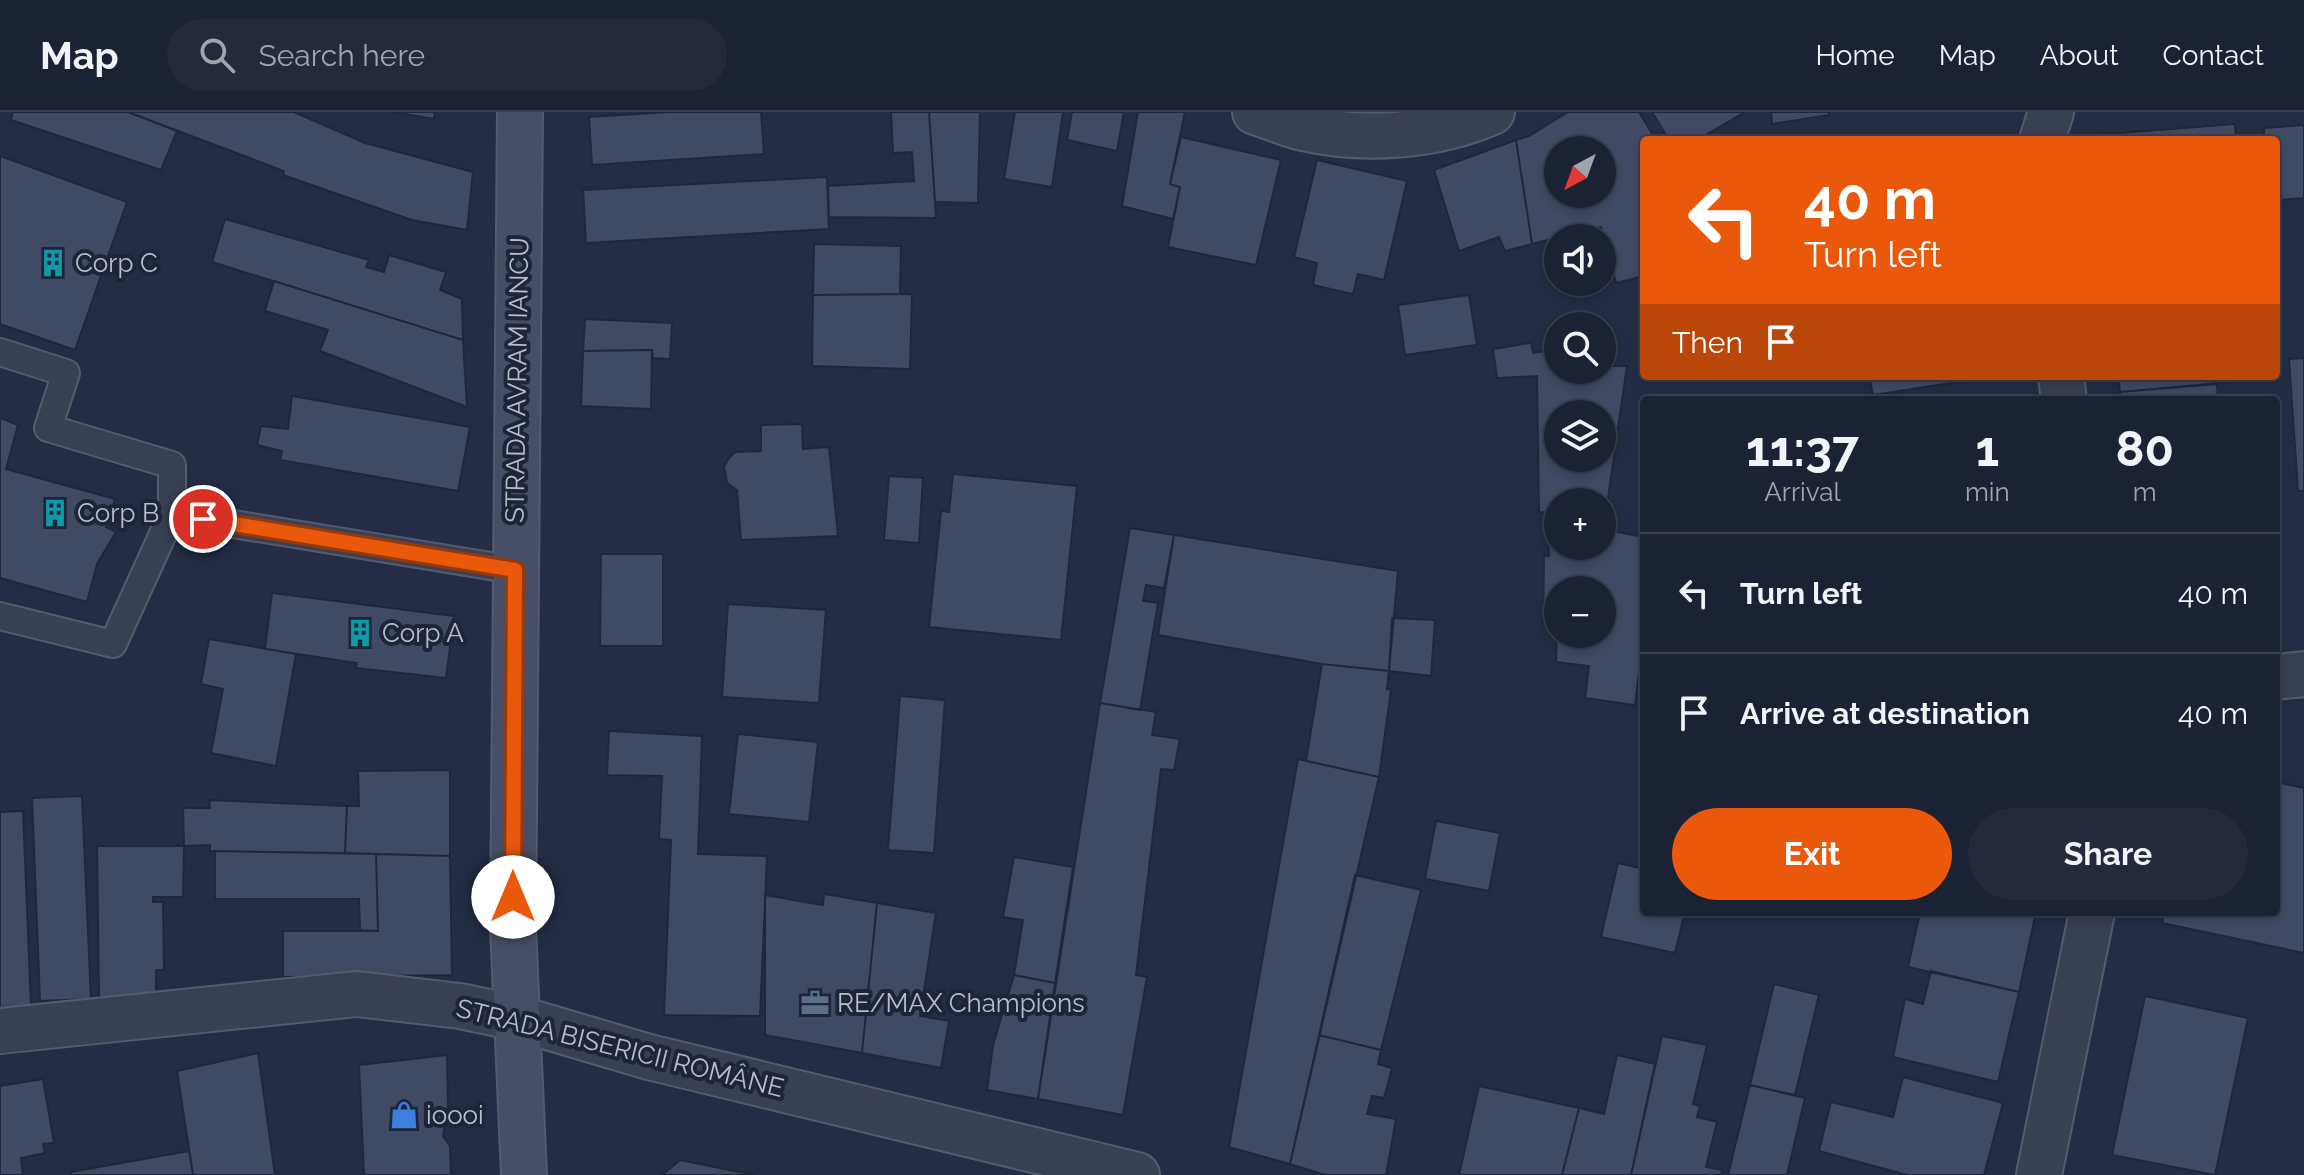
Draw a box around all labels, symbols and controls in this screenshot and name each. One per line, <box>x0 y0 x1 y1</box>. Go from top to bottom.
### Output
search box <box>167 19 727 91</box>
text: Map <box>40 33 119 78</box>
icon: search <box>195 33 239 77</box>
text: Search here <box>259 38 425 73</box>
text: Home <box>1815 39 1895 72</box>
text: Map <box>1939 39 1996 72</box>
text: About <box>2040 39 2119 72</box>
text: Contact <box>2163 39 2264 72</box>
north arrow <box>1544 136 1616 208</box>
map controls <box>1544 136 1616 648</box>
text: 40 m <box>1804 166 1936 232</box>
icon: left <box>1672 168 1776 272</box>
button: sound <box>1544 224 1616 296</box>
text: Turn left <box>1804 233 1942 275</box>
street label: STRADA AVRAM IANCU <box>500 237 534 523</box>
building icon: Corp C <box>38 248 68 278</box>
place label: Corp C <box>75 248 158 278</box>
button: search <box>1544 312 1616 384</box>
icon: arrive <box>1759 320 1803 364</box>
text: Then <box>1672 325 1743 360</box>
button: layers <box>1544 400 1616 472</box>
text: 11:37 <box>1746 421 1859 477</box>
text: 1 <box>1975 421 1999 477</box>
text: 80 <box>2116 421 2174 477</box>
text: Arrival <box>1764 477 1841 507</box>
text: min <box>1965 477 2010 507</box>
text: m <box>2133 477 2157 507</box>
pin <box>169 485 237 553</box>
button: + <box>1544 488 1616 560</box>
icon: arrive <box>181 497 225 541</box>
building icon: Corp B <box>40 498 70 528</box>
place label: Corp B <box>77 498 159 528</box>
icon: left <box>1672 571 1716 615</box>
button: − <box>1544 576 1616 648</box>
text: Turn left <box>1740 576 1862 611</box>
text: 40 m <box>2178 576 2248 611</box>
building icon: Corp A <box>345 618 375 648</box>
place label: Corp A <box>382 618 464 648</box>
icon: arrive <box>1672 691 1716 735</box>
text: Arrive at destination <box>1740 696 2030 731</box>
text: 40 m <box>2178 696 2248 731</box>
button: Exit <box>1672 808 1952 900</box>
button: Share <box>1968 808 2248 900</box>
position arrow <box>471 855 555 939</box>
office icon: RE/MAX Champions <box>800 988 830 1018</box>
place label: RE/MAX Champions <box>837 988 1085 1018</box>
street label: STRADA BISERICII ROMÂNE <box>453 993 787 1103</box>
shop icon: ioooi <box>389 1100 419 1130</box>
place label: ioooi <box>426 1100 484 1130</box>

